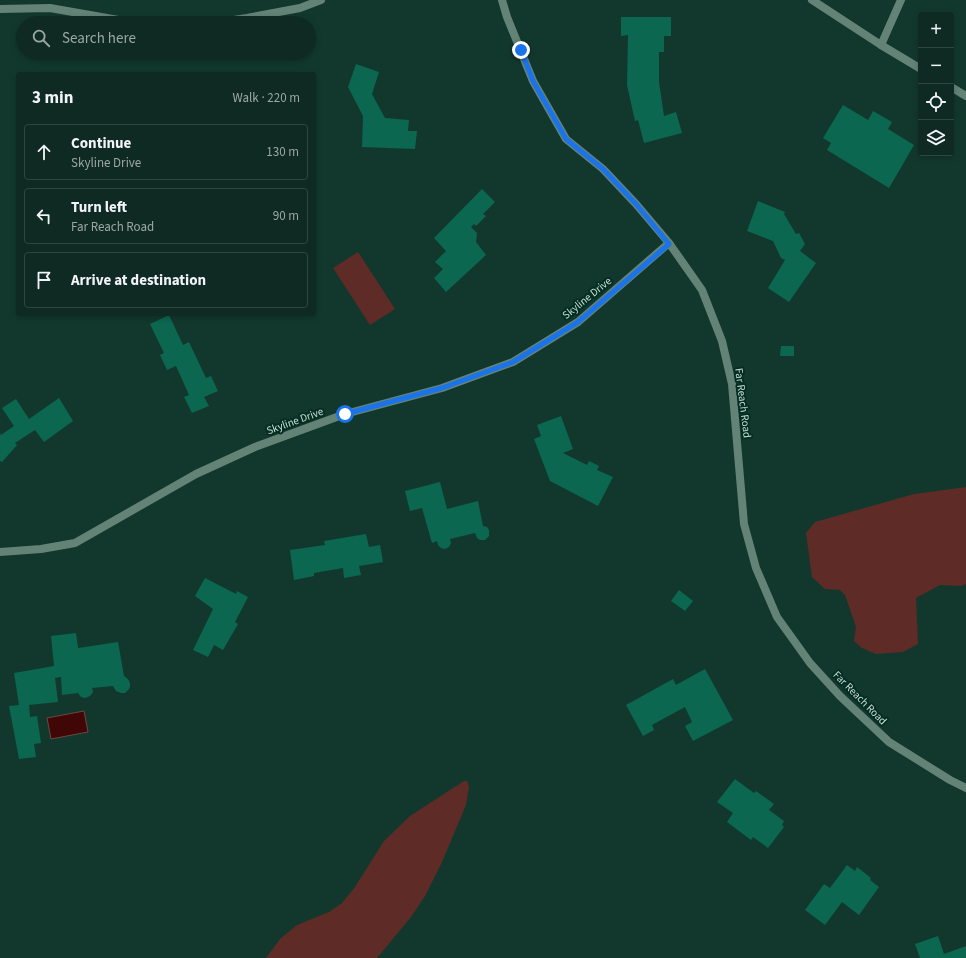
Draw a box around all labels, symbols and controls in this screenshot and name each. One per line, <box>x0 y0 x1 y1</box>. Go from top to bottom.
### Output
map controls <box>918 12 954 156</box>
button: + <box>918 12 954 48</box>
search box <box>16 16 316 60</box>
icon: search <box>30 27 52 49</box>
text: Search here <box>62 28 136 49</box>
route end <box>512 41 530 59</box>
button: − <box>918 48 954 84</box>
button: locate <box>918 84 954 120</box>
text: 3 min <box>32 86 73 110</box>
text: Walk · 220 m <box>232 89 300 107</box>
button: layers <box>918 120 954 156</box>
text: Continue <box>71 133 131 154</box>
icon: ahead <box>33 141 55 163</box>
text: 130 m <box>266 143 299 161</box>
text: Skyline Drive <box>71 154 141 172</box>
text: Turn left <box>71 197 127 218</box>
icon: left <box>33 205 55 227</box>
text: 90 m <box>273 207 299 225</box>
text: Far Reach Road <box>71 218 154 236</box>
icon: arrive <box>33 269 55 291</box>
text: Arrive at destination <box>71 270 206 291</box>
street label: Skyline Drive <box>559 273 615 323</box>
street label: Far Reach Road <box>731 367 755 439</box>
street label: Skyline Drive <box>264 404 326 438</box>
route start <box>336 405 354 423</box>
street label: Far Reach Road <box>830 668 890 728</box>

